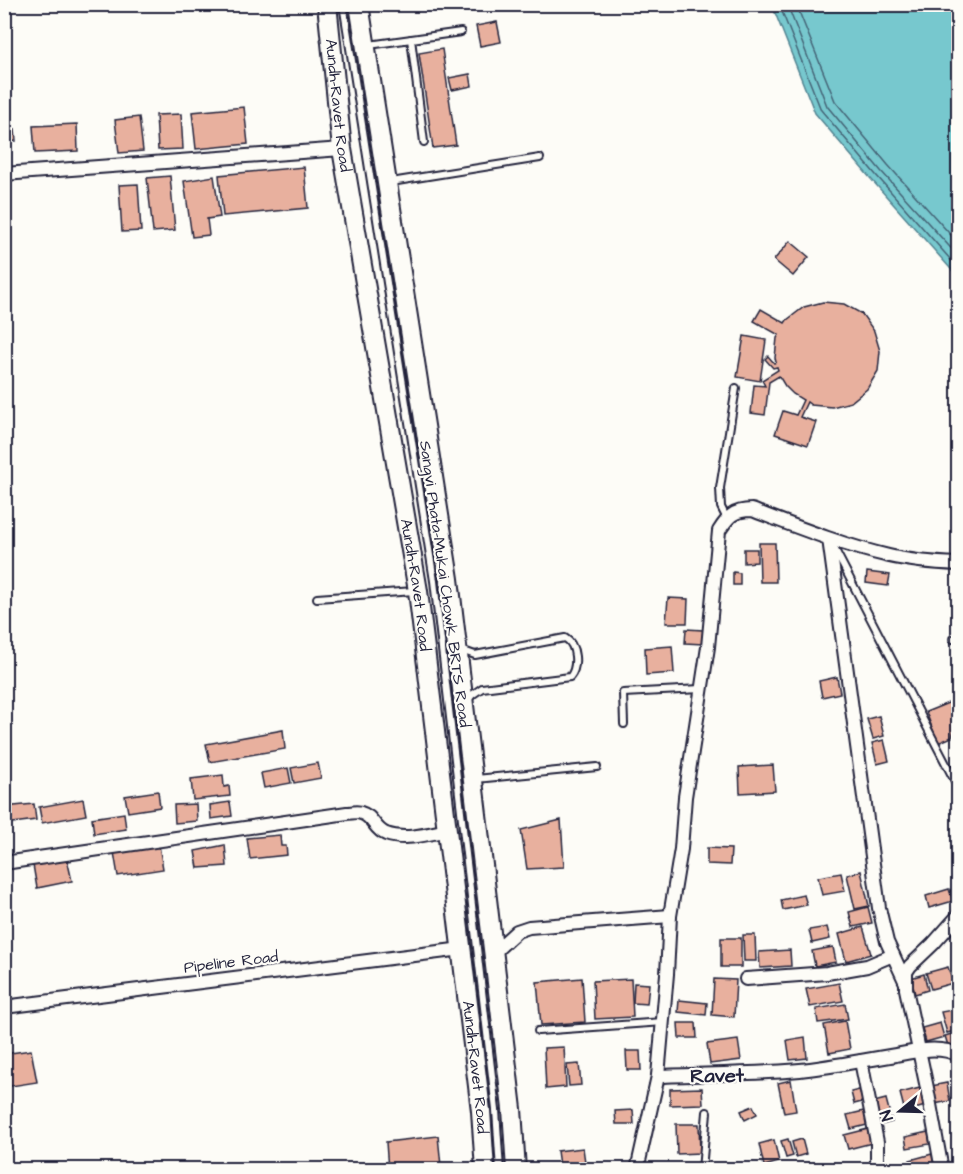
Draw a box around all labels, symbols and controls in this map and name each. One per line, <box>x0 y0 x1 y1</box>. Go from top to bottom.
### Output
street label: Aundh-Ravet Road <box>320 38 357 174</box>
street label: Sangvi Phata-Mukai Chowk BRTS Road <box>413 439 476 729</box>
street label: Aundh-Ravet Road <box>395 517 436 652</box>
street label: Pipeline Road <box>183 945 279 979</box>
street label: Aundh-Ravet Road <box>457 1000 494 1134</box>
district label: Ravet <box>690 1062 745 1090</box>
north arrow <box>870 1081 930 1141</box>
text: N <box>875 1107 899 1124</box>

